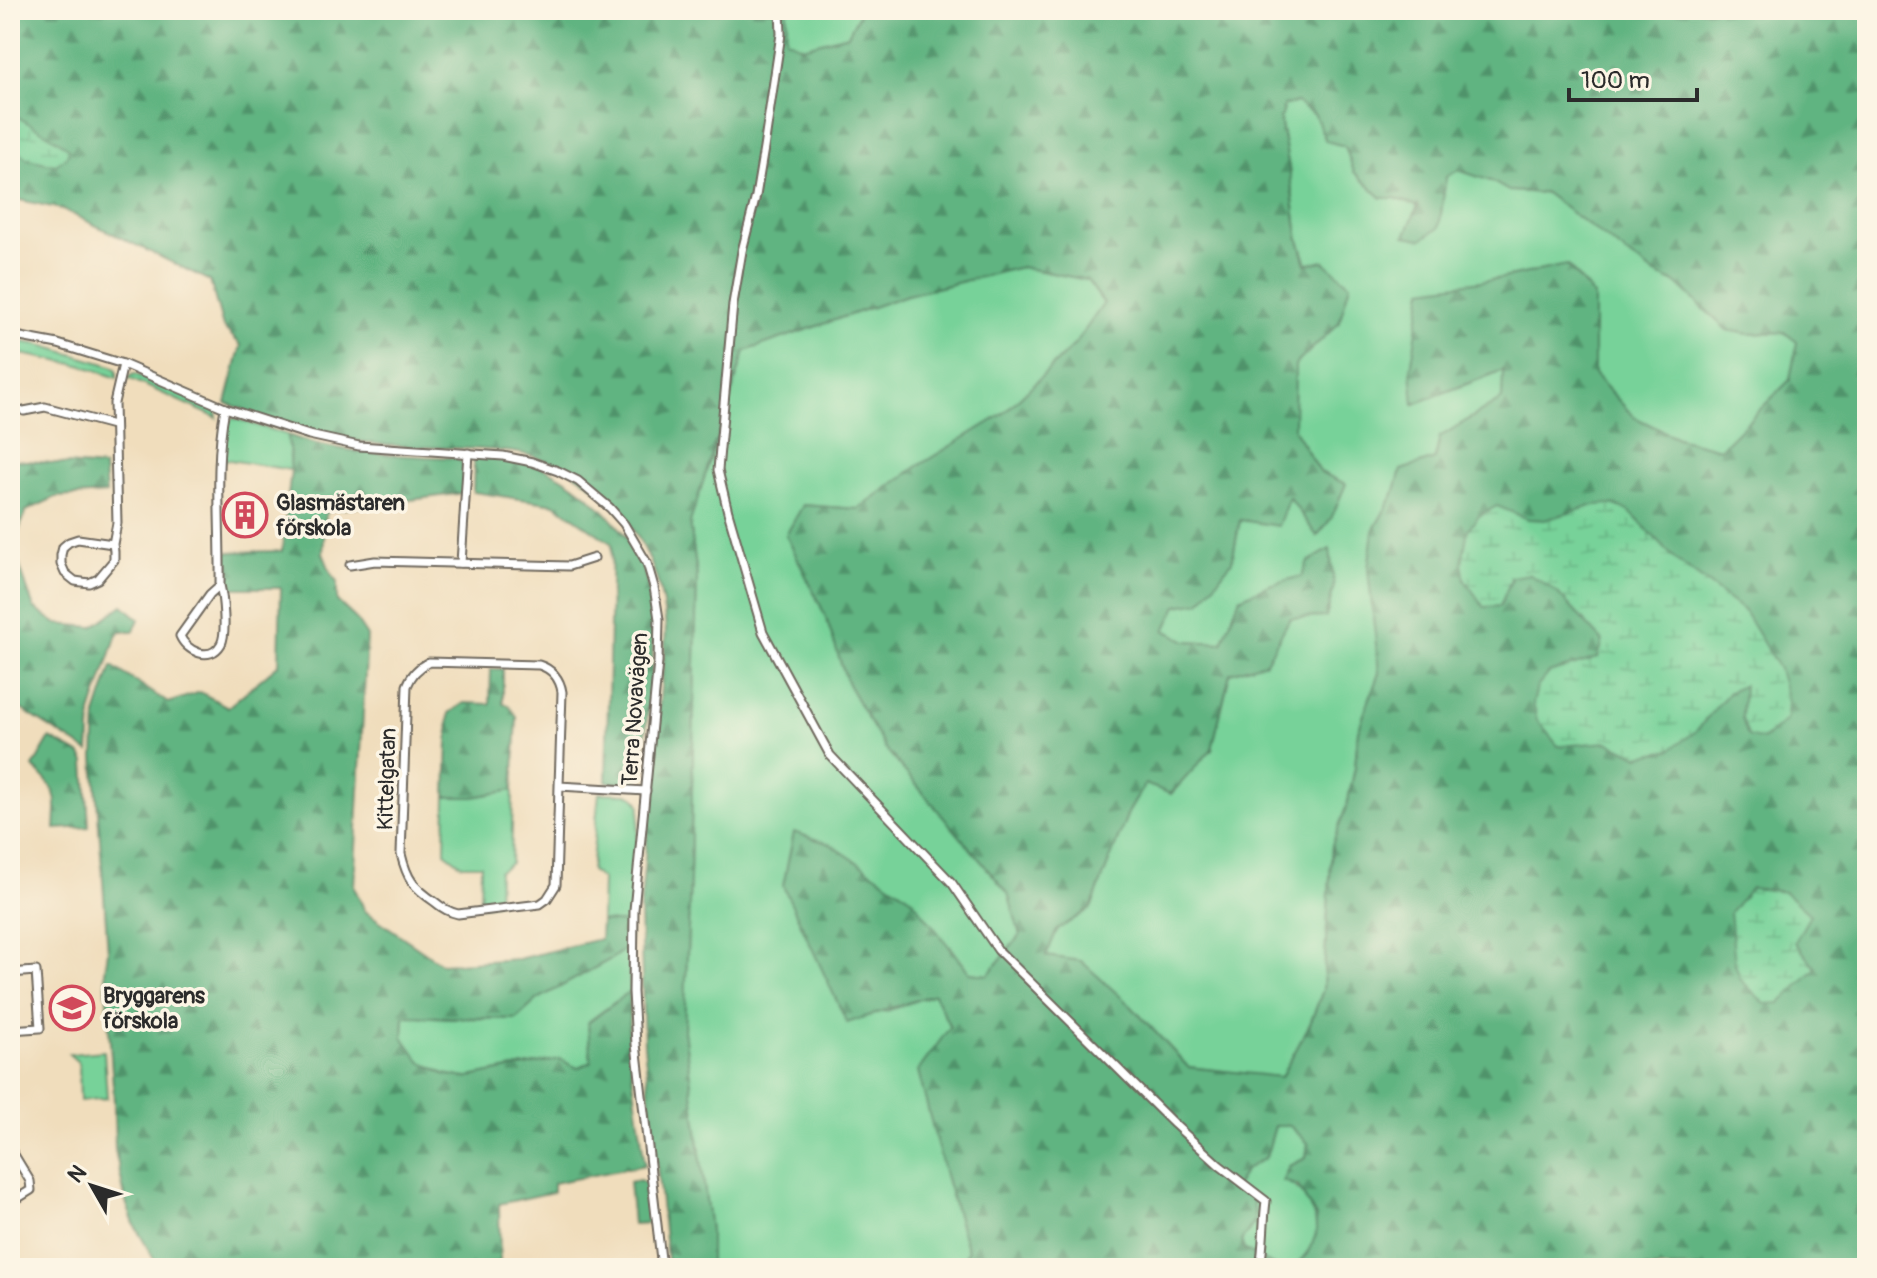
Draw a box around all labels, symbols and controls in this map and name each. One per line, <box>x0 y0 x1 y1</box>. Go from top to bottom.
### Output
scale bar <box>1569 52 1697 102</box>
text: 100 m <box>1581 66 1650 95</box>
place label: Glasmästaren förskola <box>276 489 405 542</box>
building icon: Glasmästaren förskola <box>221 491 269 539</box>
street label: Terra Novavägen <box>616 631 654 787</box>
street label: Kittelgatan <box>371 727 403 831</box>
place label: Bryggarens förskola <box>103 982 205 1035</box>
school or university icon: Bryggarens förskola <box>48 984 96 1032</box>
north arrow <box>52 1146 132 1226</box>
text: N <box>62 1159 93 1189</box>

